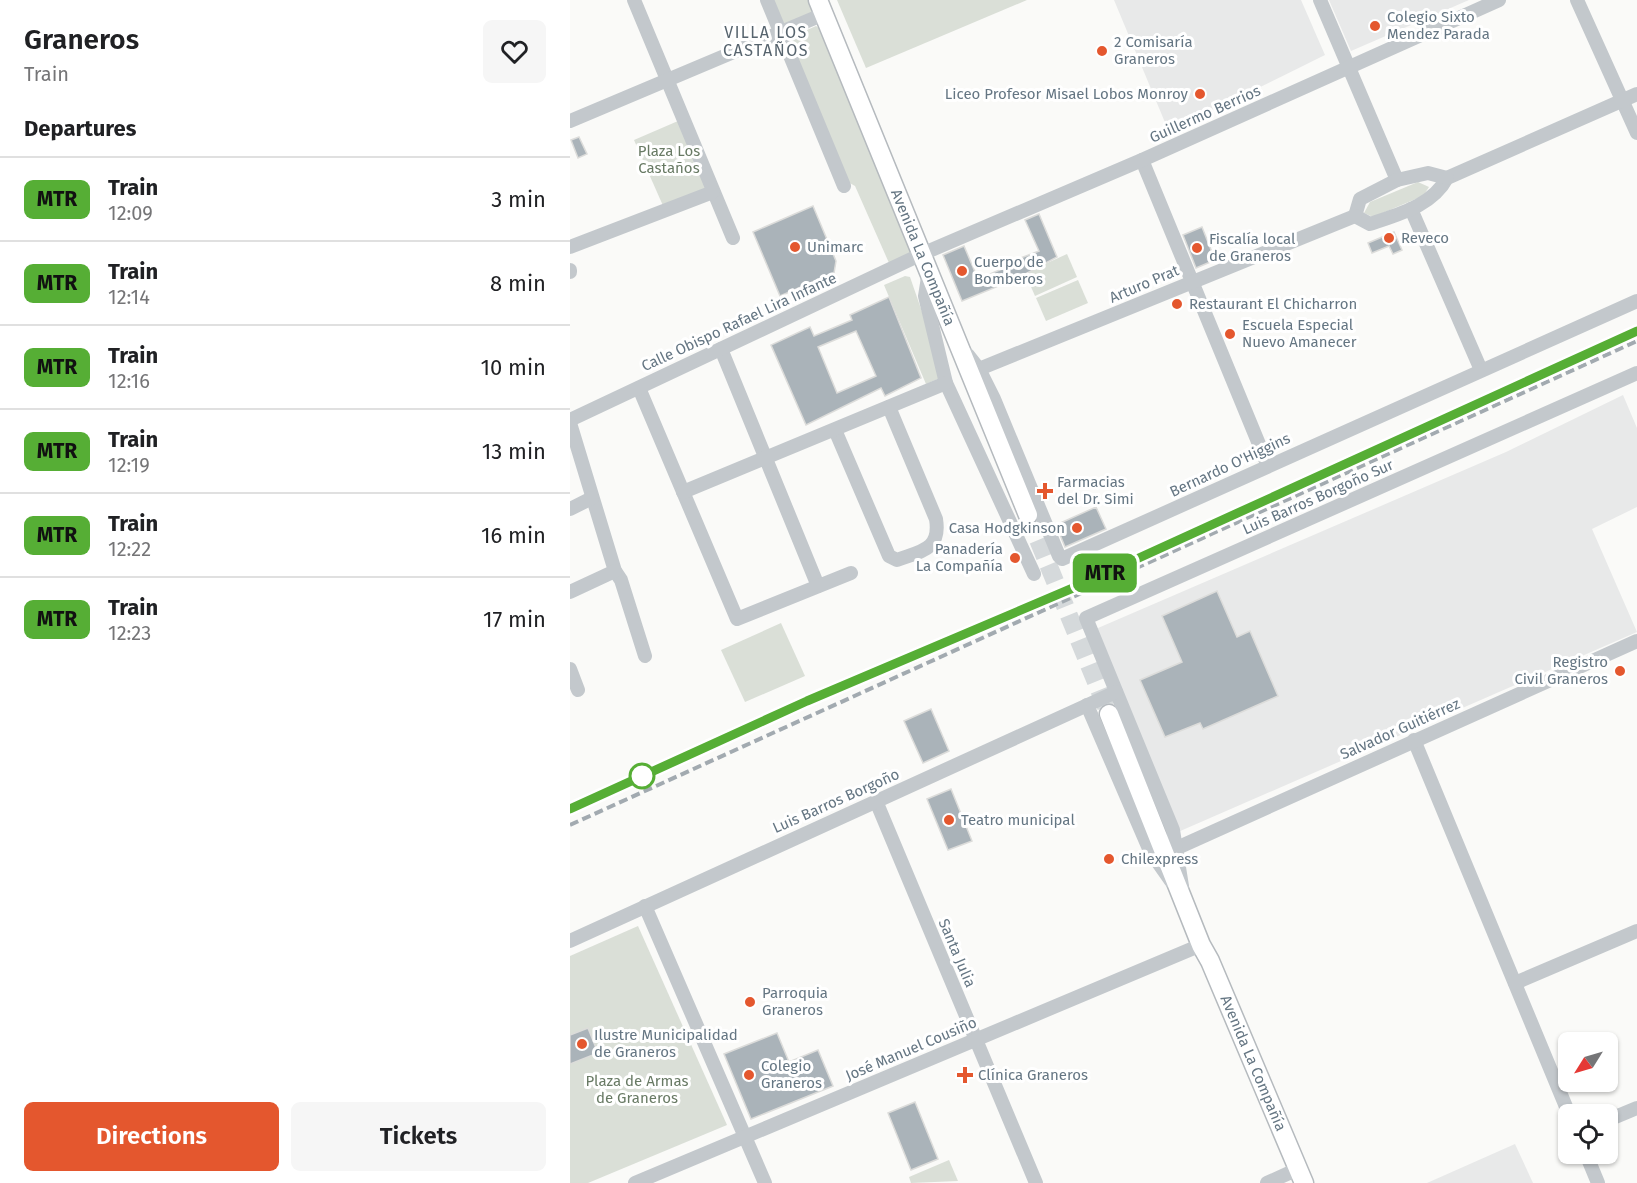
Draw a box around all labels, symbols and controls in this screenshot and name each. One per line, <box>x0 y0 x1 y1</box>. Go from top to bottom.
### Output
place label: Colegio Sixto Mendez Parada <box>1387 8 1490 43</box>
marker: Colegio Sixto Mendez Parada <box>1368 19 1382 33</box>
button: heart <box>483 20 546 83</box>
text: Graneros <box>24 23 139 56</box>
district label: VILLA LOS CASTAÑOS <box>723 23 809 60</box>
place label: 2 Comisaría Graneros <box>1114 33 1193 68</box>
marker: 2 Comisaría Graneros <box>1095 44 1109 58</box>
text: Train <box>24 62 69 86</box>
street label: Guillermo Berrios <box>1147 81 1263 147</box>
place label: Liceo Profesor Misael Lobos Monroy <box>945 85 1189 103</box>
marker: Liceo Profesor Misael Lobos Monroy <box>1193 87 1207 101</box>
text: Departures <box>24 115 136 142</box>
park label: Plaza Los Castaños <box>638 142 700 177</box>
text: Train <box>108 174 158 201</box>
text: MTR <box>37 186 77 212</box>
text: 3 min <box>491 186 546 213</box>
street label: Avenida La Compañía <box>887 187 959 328</box>
text: 12:09 <box>108 201 153 225</box>
place label: Reveco <box>1401 229 1449 247</box>
place label: Fiscalía local de Graneros <box>1209 230 1296 265</box>
marker: Reveco <box>1382 231 1396 245</box>
place label: Unimarc <box>807 238 863 256</box>
marker: Unimarc <box>788 240 802 254</box>
marker: Fiscalía local de Graneros <box>1190 241 1204 255</box>
place label: Cuerpo de Bomberos <box>974 253 1044 288</box>
text: Train <box>108 258 158 285</box>
street label: Arturo Prat <box>1106 261 1182 307</box>
marker: Cuerpo de Bomberos <box>955 264 969 278</box>
street label: Calle Obispo Rafael Lira Infante <box>639 269 839 375</box>
text: MTR <box>37 270 77 296</box>
text: 8 min <box>490 270 546 297</box>
text: 12:14 <box>108 285 150 309</box>
place label: Restaurant El Chicharron <box>1189 295 1357 313</box>
marker: Restaurant El Chicharron <box>1170 297 1184 311</box>
place label: Escuela Especial Nuevo Amanecer <box>1242 316 1357 351</box>
marker: Escuela Especial Nuevo Amanecer <box>1223 327 1237 341</box>
text: Train <box>108 342 158 369</box>
text: MTR <box>37 354 77 380</box>
text: 10 min <box>480 354 546 381</box>
text: 12:16 <box>108 369 150 393</box>
text: Train <box>108 426 158 453</box>
street label: Bernardo O'Higgins <box>1167 429 1293 501</box>
text: MTR <box>37 438 77 464</box>
text: 13 min <box>482 438 546 465</box>
text: 12:19 <box>108 453 150 477</box>
street label: Luis Barros Borgoño Sur <box>1240 455 1396 538</box>
place label: Farmacias del Dr. Simi <box>1057 473 1134 508</box>
marker: Farmacias del Dr. Simi <box>1038 484 1052 498</box>
text: Train <box>108 510 158 537</box>
place label: Casa Hodgkinson <box>949 519 1065 537</box>
marker: Casa Hodgkinson <box>1070 521 1084 535</box>
text: MTR <box>37 522 77 548</box>
text: 16 min <box>481 522 546 549</box>
text: 12:22 <box>108 537 151 561</box>
place label: Panadería La Compañía <box>916 540 1003 575</box>
marker: Panadería La Compañía <box>1008 551 1022 565</box>
line badge: MTR <box>1070 554 1140 592</box>
text: MTR <box>1085 560 1125 586</box>
text: Train <box>108 594 158 621</box>
text: MTR <box>37 606 77 632</box>
text: 17 min <box>483 606 546 633</box>
text: 12:23 <box>108 621 151 645</box>
place label: Registro Civil Graneros <box>1514 653 1608 688</box>
marker: Registro Civil Graneros <box>1613 664 1627 678</box>
street label: Salvador Guitiérrez <box>1337 694 1463 764</box>
unlabelled marker <box>629 763 655 789</box>
street label: Luis Barros Borgoño <box>770 765 902 837</box>
place label: Teatro municipal <box>961 811 1075 829</box>
marker: Teatro municipal <box>942 813 956 827</box>
place label: Chilexpress <box>1121 850 1198 868</box>
marker: Chilexpress <box>1102 852 1116 866</box>
street label: Santa Julia <box>935 916 979 990</box>
place label: Parroquia Graneros <box>762 984 828 1019</box>
street label: Avenida La Compañía <box>1217 993 1290 1134</box>
marker: Parroquia Graneros <box>743 995 757 1009</box>
street label: José Manuel Cousiño <box>843 1013 979 1085</box>
place label: Ilustre Municipalidad de Graneros <box>594 1026 738 1061</box>
north arrow <box>1558 1032 1618 1092</box>
map controls <box>1558 1032 1618 1164</box>
marker: Ilustre Municipalidad de Graneros <box>575 1037 589 1051</box>
place label: Colegio Graneros <box>761 1057 822 1092</box>
marker: Clínica Graneros <box>956 1066 974 1084</box>
place label: Clínica Graneros <box>978 1066 1088 1084</box>
marker: Colegio Graneros <box>742 1068 756 1082</box>
park label: Plaza de Armas de Graneros <box>586 1072 688 1107</box>
button: Directions <box>24 1102 279 1171</box>
button: Tickets <box>291 1102 546 1171</box>
button: locate <box>1558 1104 1618 1164</box>

